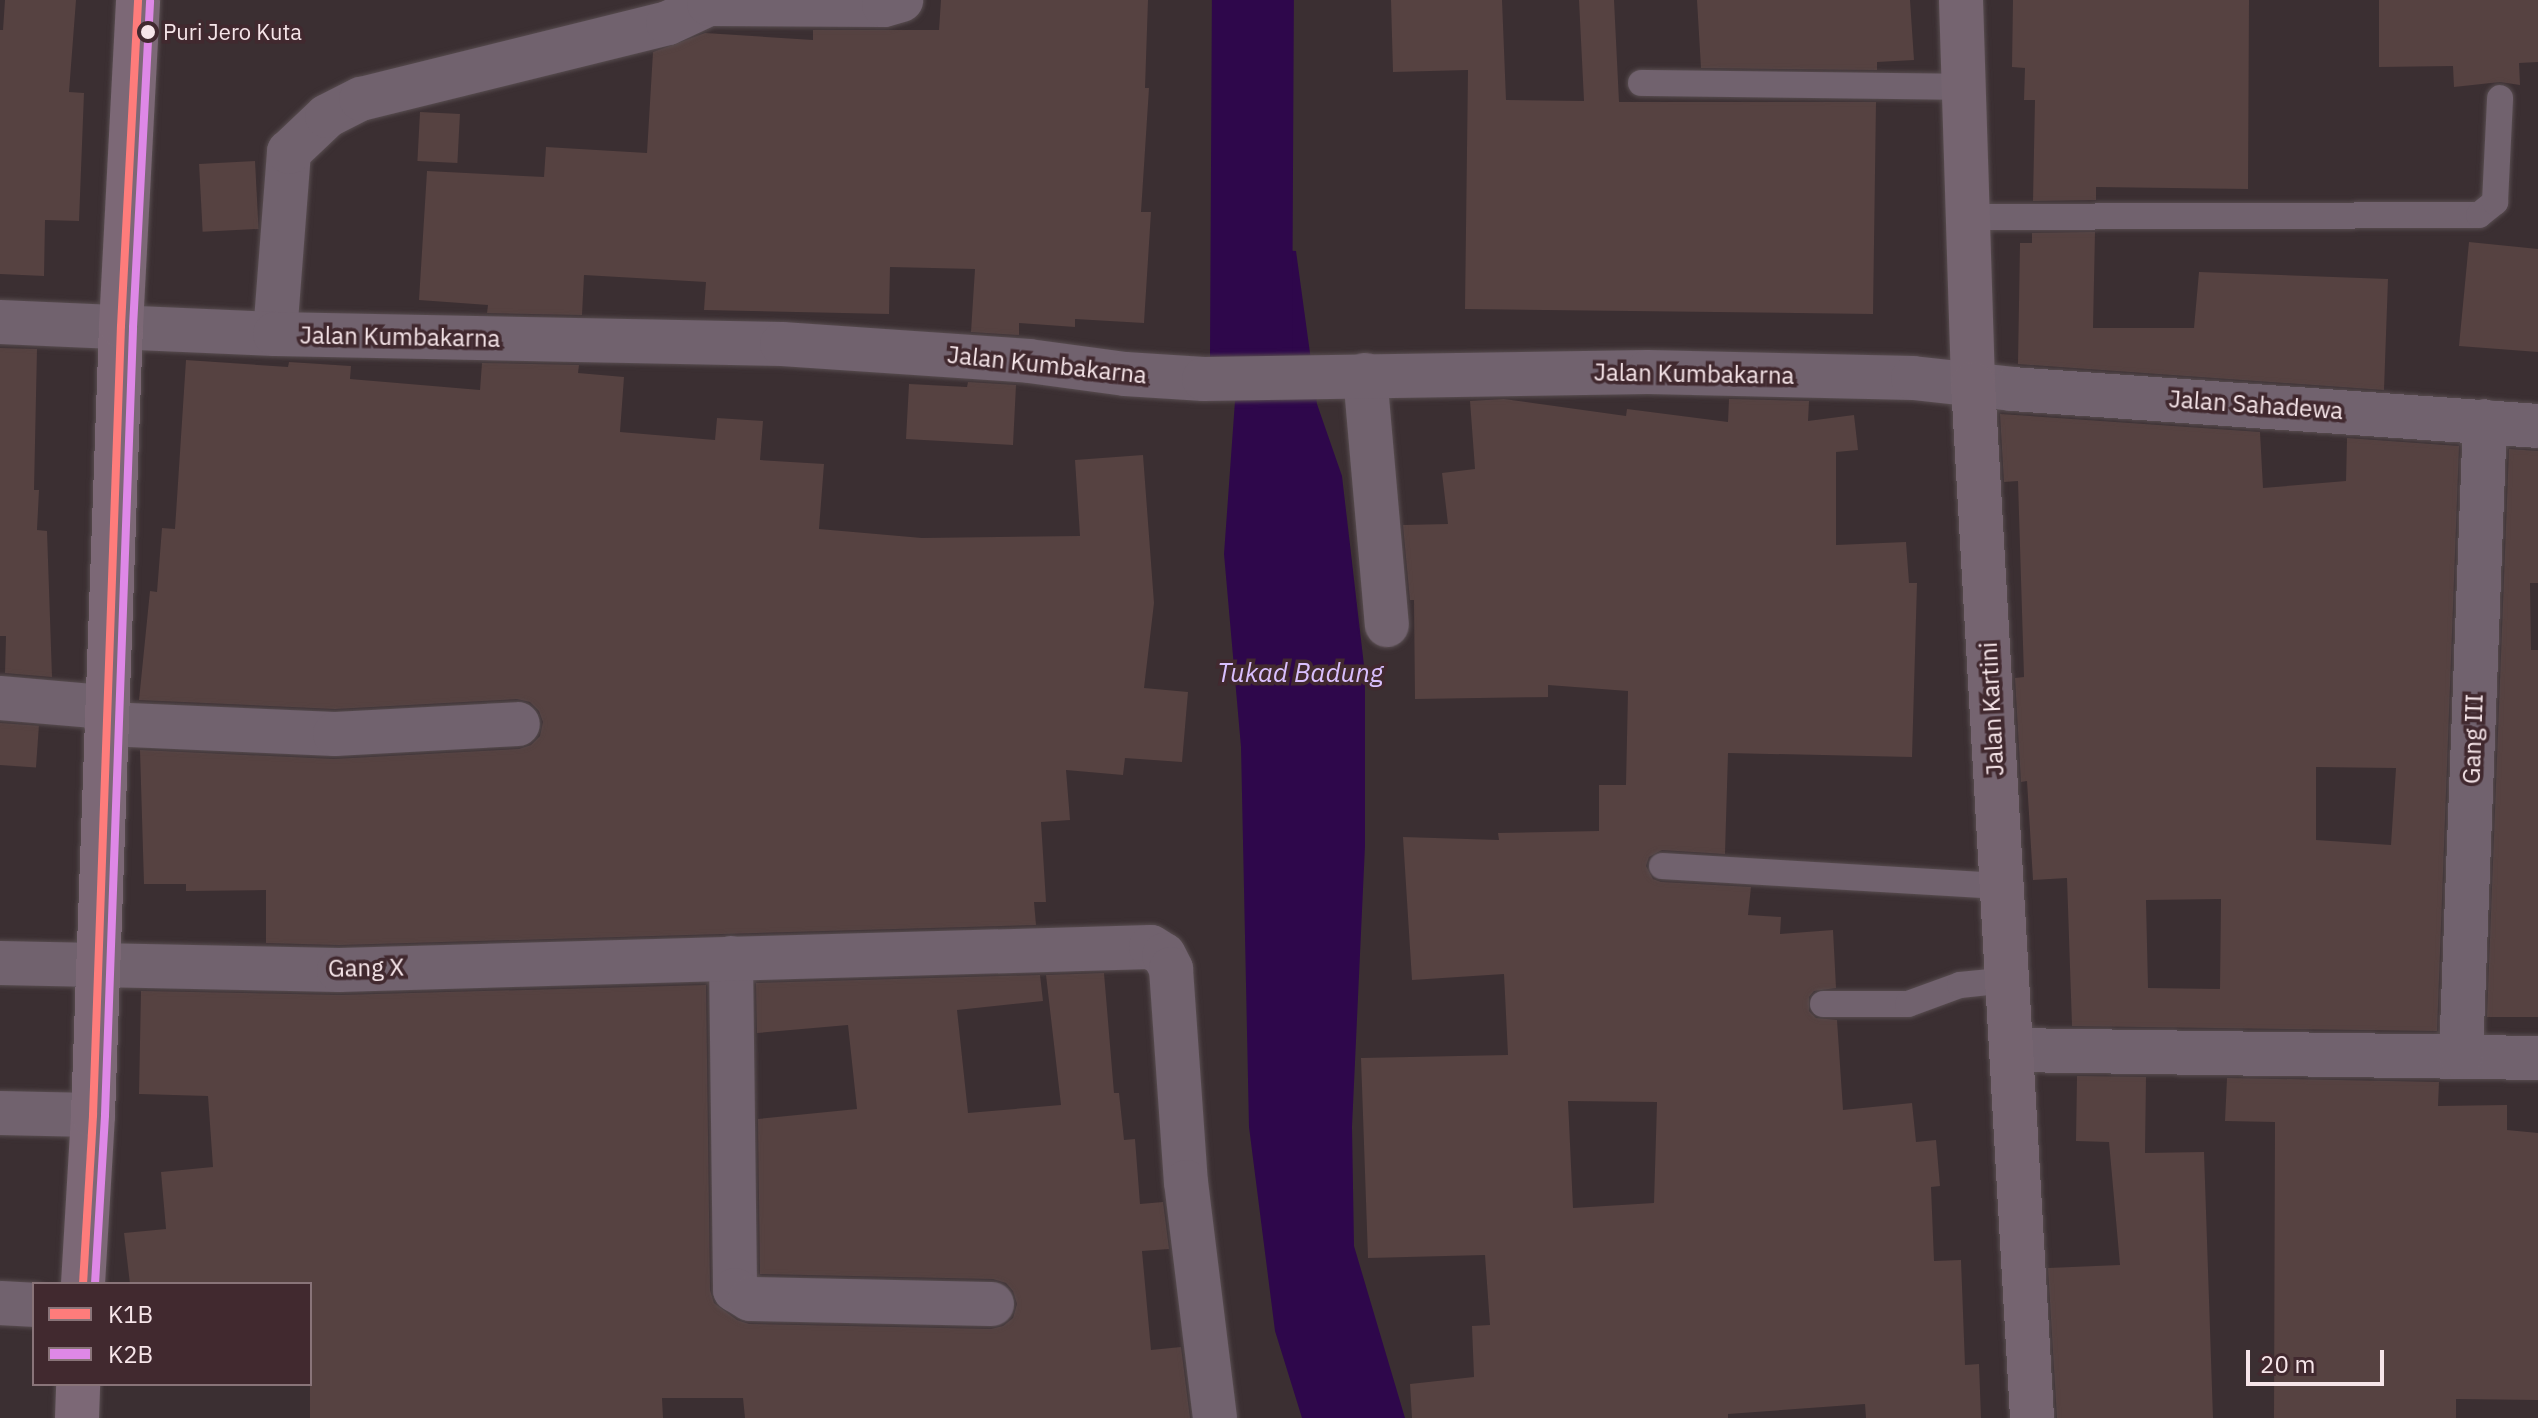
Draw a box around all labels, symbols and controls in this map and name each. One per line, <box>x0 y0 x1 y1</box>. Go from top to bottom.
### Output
place label: Puri Jero Kuta <box>163 19 302 45</box>
marker: Puri Jero Kuta <box>140 24 156 40</box>
street label: Jalan Kumbakarna <box>299 321 501 353</box>
street label: Jalan Kumbakarna <box>946 340 1148 390</box>
street label: Jalan Kumbakarna <box>1593 358 1795 390</box>
street label: Jalan Sahadewa <box>2168 385 2344 425</box>
street label: Jalan Kartini <box>1974 641 2010 777</box>
water label: Tukad Badung <box>1217 657 1383 689</box>
street label: Gang III <box>2457 693 2489 785</box>
street label: Gang X <box>328 953 404 983</box>
legend <box>32 1282 312 1386</box>
text: K1B <box>108 1298 153 1330</box>
scale bar <box>2250 1334 2388 1384</box>
text: K2B <box>108 1338 153 1370</box>
text: 20 m <box>2260 1348 2315 1380</box>

